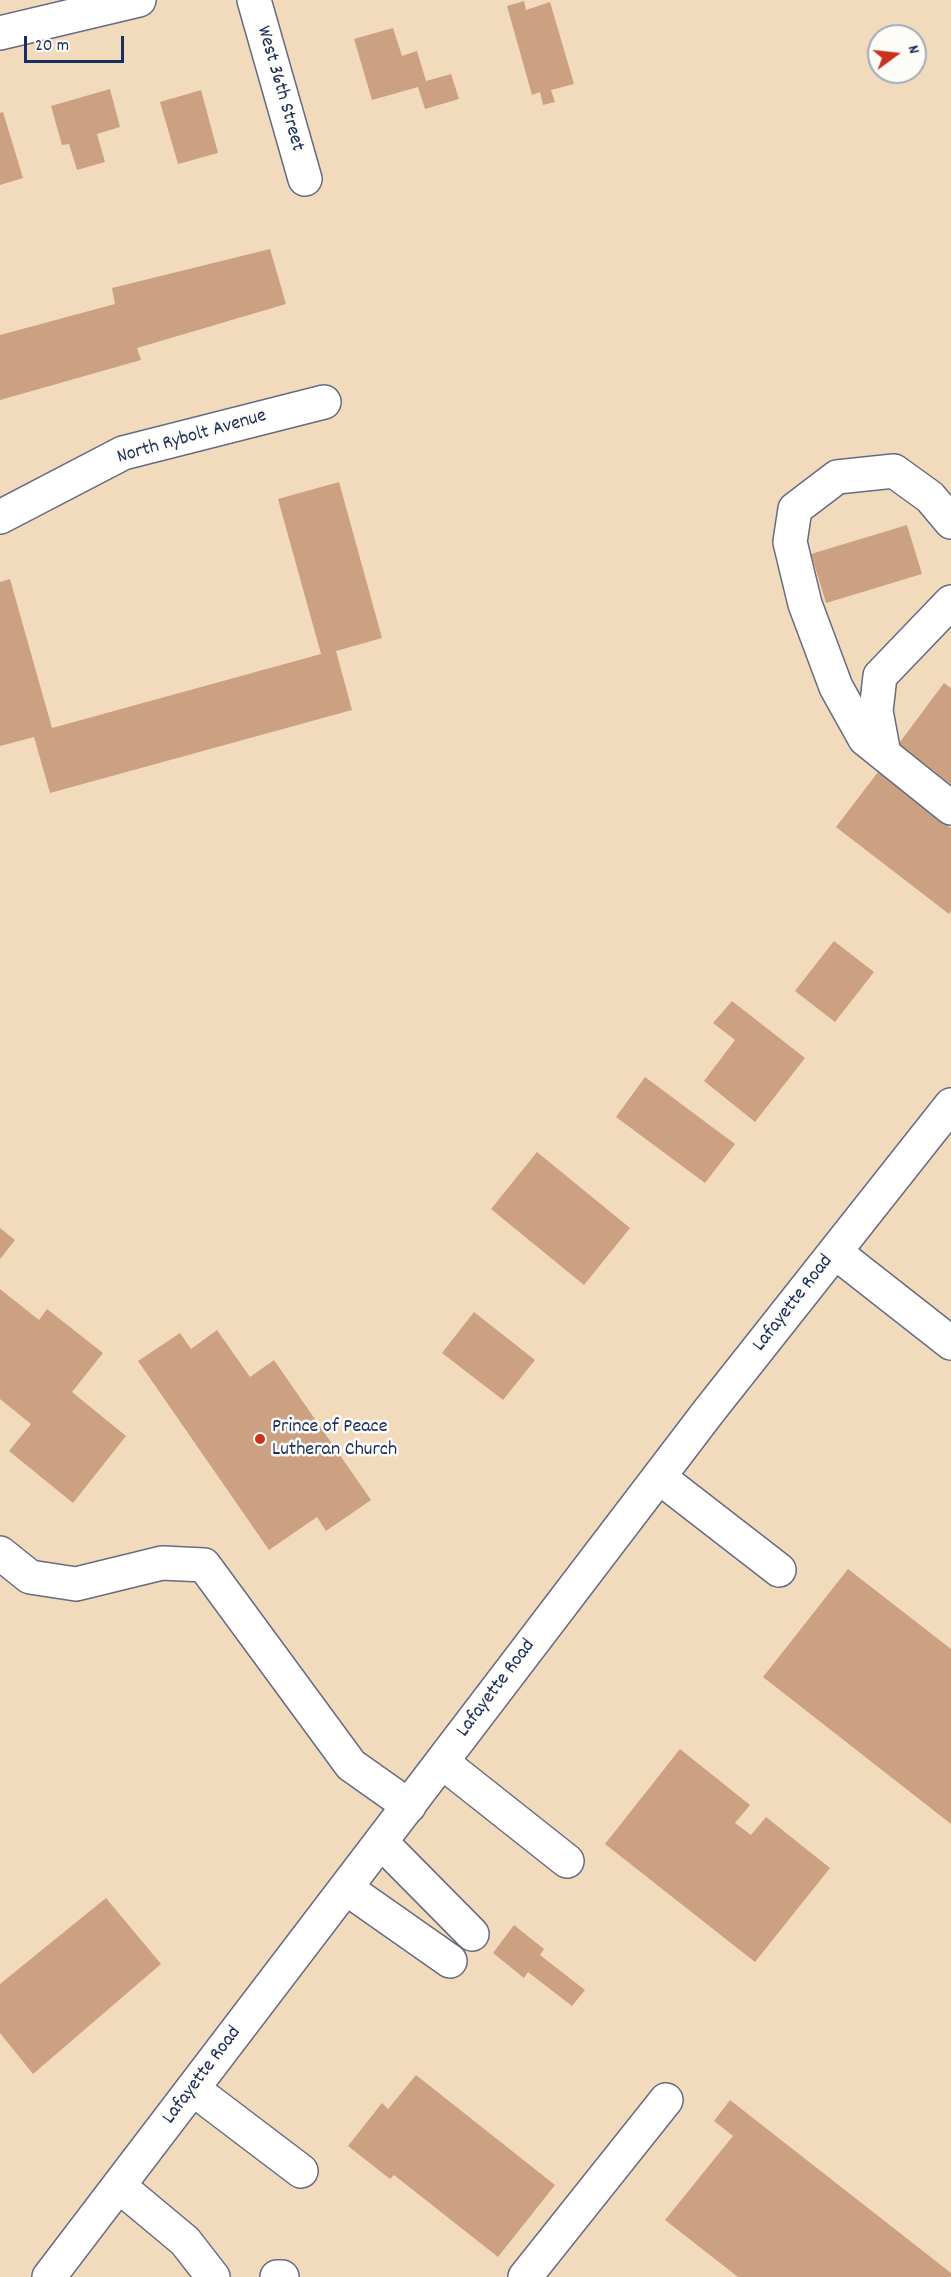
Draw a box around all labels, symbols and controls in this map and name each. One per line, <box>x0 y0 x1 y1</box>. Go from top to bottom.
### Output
scale bar <box>27 24 128 62</box>
street label: West 36th Street <box>250 24 308 154</box>
north arrow <box>867 24 927 84</box>
text: 20 m <box>35 34 69 59</box>
text: N <box>901 43 925 57</box>
street label: North Rybolt Avenue <box>115 405 269 471</box>
street label: Lafayette Road <box>749 1251 839 1357</box>
place label: Prince of Peace Lutheran Church <box>272 1416 397 1463</box>
marker: Prince of Peace Lutheran Church <box>253 1432 267 1446</box>
street label: Lafayette Road <box>452 1635 542 1743</box>
street label: Lafayette Road <box>158 2022 248 2130</box>

